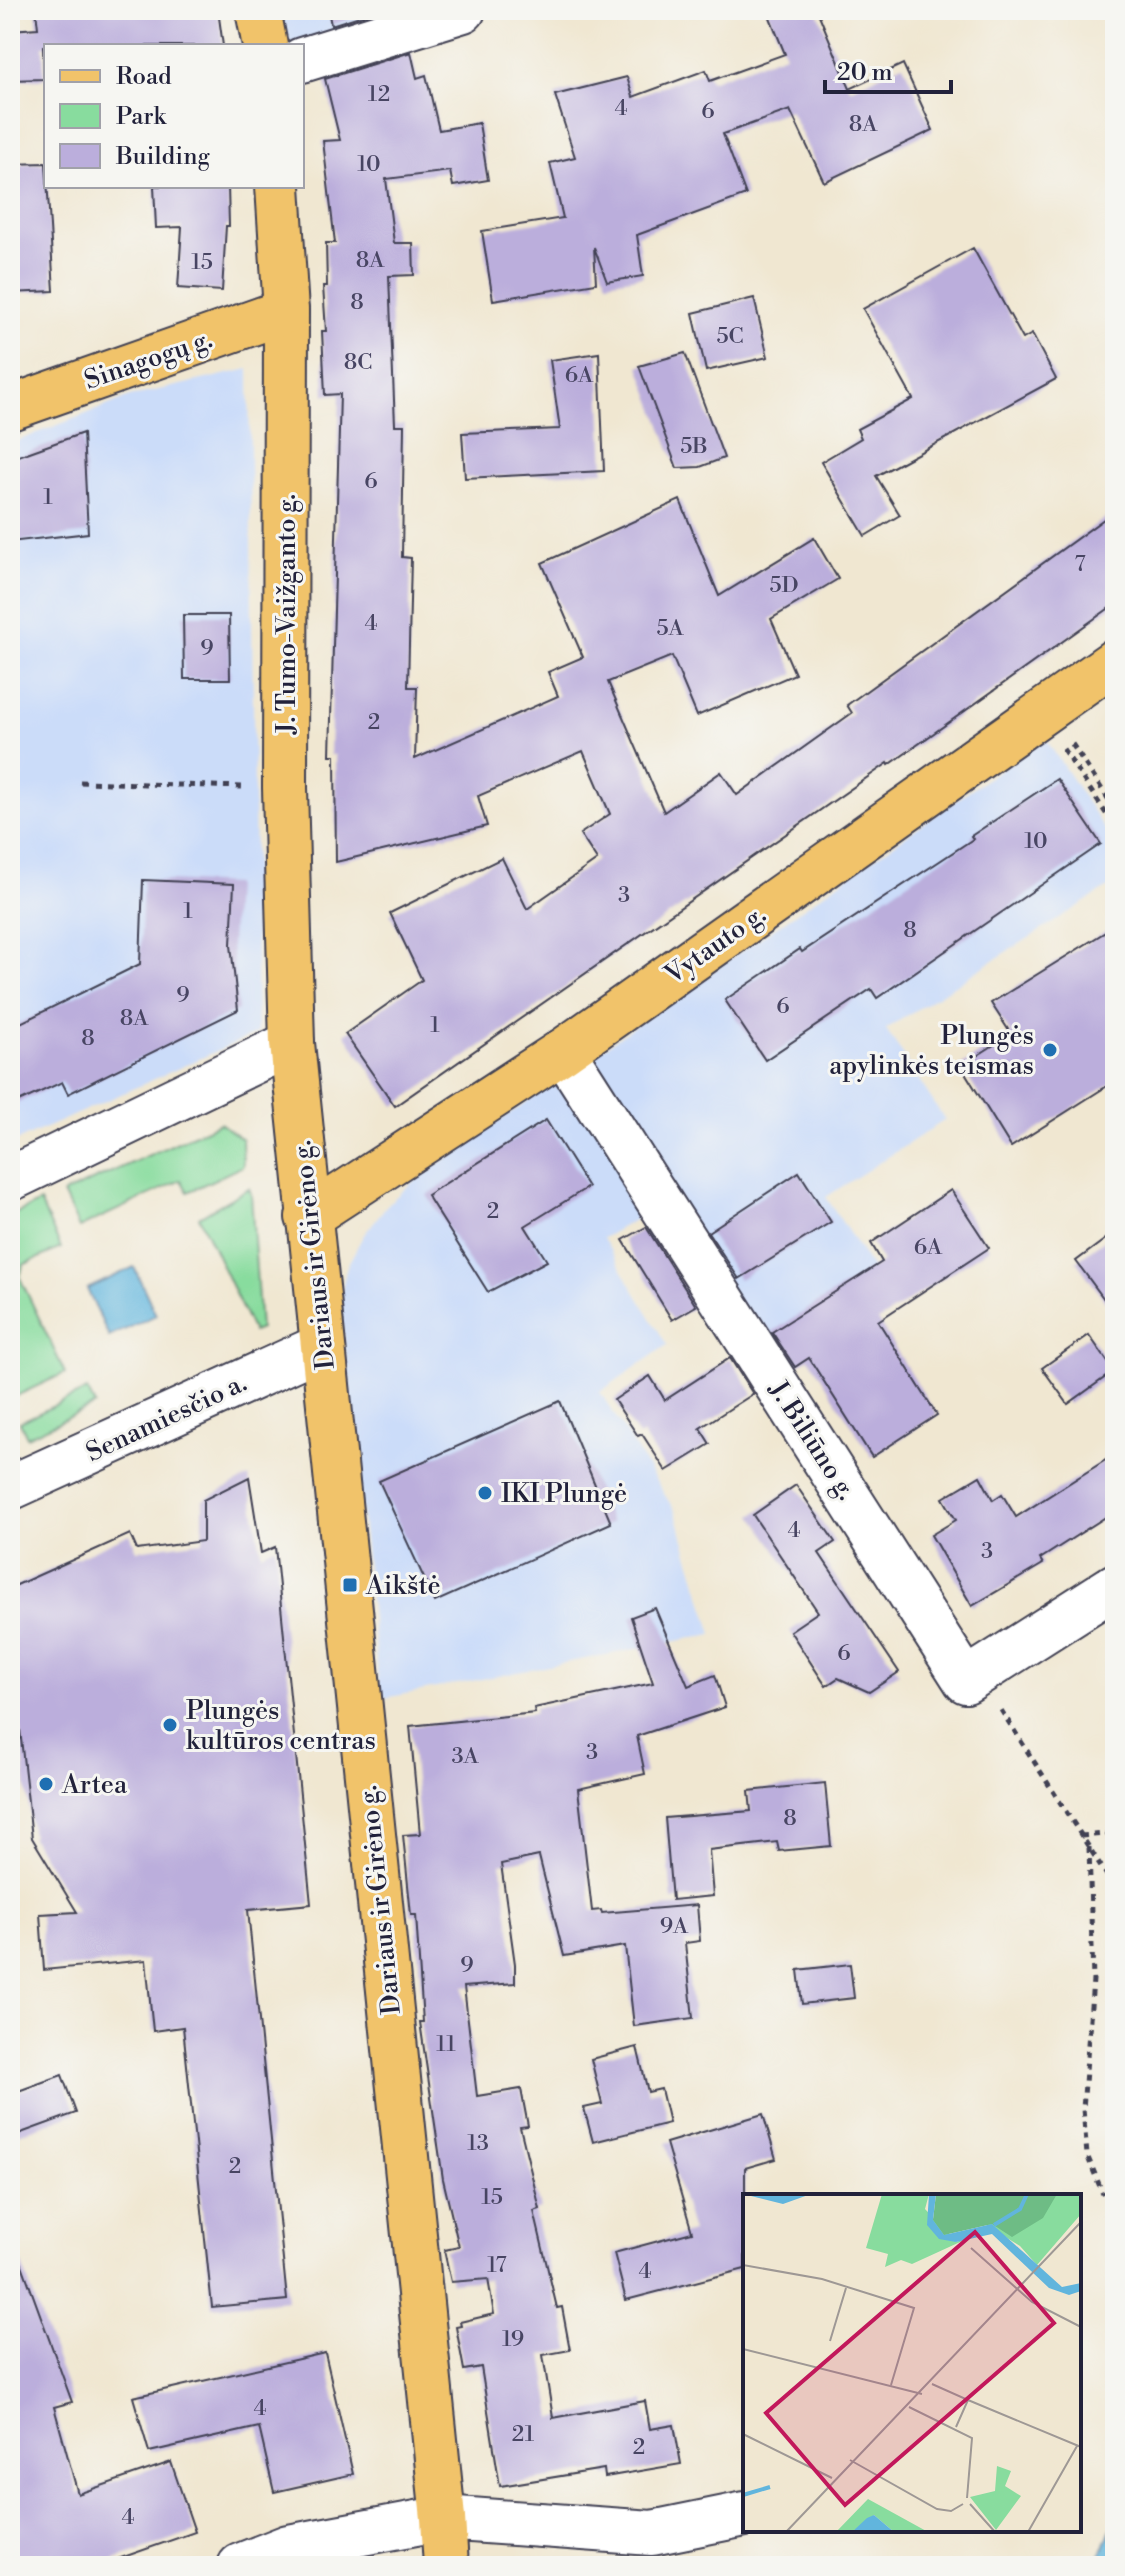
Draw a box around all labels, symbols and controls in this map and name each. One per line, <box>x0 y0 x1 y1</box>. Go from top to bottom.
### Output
legend <box>44 44 304 188</box>
scale bar <box>825 44 951 94</box>
text: 20 m <box>837 58 893 88</box>
text: Road <box>116 62 172 92</box>
house number: 12 <box>368 81 390 108</box>
house number: 4 <box>614 95 628 122</box>
house number: 6 <box>701 98 715 125</box>
text: Park <box>116 102 167 132</box>
house number: 8A <box>849 111 878 138</box>
text: Building <box>115 142 210 172</box>
house number: 10 <box>357 151 381 178</box>
house number: 8A <box>356 247 385 274</box>
house number: 15 <box>191 249 213 276</box>
house number: 8 <box>350 289 364 316</box>
street label: Sinagogų g. <box>80 323 216 397</box>
house number: 5C <box>716 323 744 350</box>
house number: 8C <box>344 349 372 376</box>
house number: 6A <box>565 362 594 389</box>
house number: 5B <box>680 433 708 460</box>
house number: 6 <box>364 468 378 495</box>
house number: 1 <box>43 484 53 511</box>
street label: J. Tumo-Vaižganto g. <box>271 494 303 735</box>
house number: 7 <box>1074 551 1086 578</box>
house number: 5D <box>769 572 799 599</box>
house number: 4 <box>364 610 378 637</box>
house number: 5A <box>656 615 685 642</box>
house number: 9 <box>200 635 214 662</box>
house number: 2 <box>368 709 380 736</box>
house number: 10 <box>1024 828 1048 855</box>
house number: 3 <box>618 882 630 909</box>
house number: 1 <box>183 898 193 925</box>
street label: Vytauto g. <box>658 899 772 992</box>
house number: 8 <box>903 917 917 944</box>
house number: 9 <box>176 982 190 1009</box>
house number: 6 <box>776 993 790 1020</box>
house number: 8A <box>120 1005 149 1032</box>
house number: 1 <box>430 1012 440 1039</box>
place label: Plungės apylinkės teismas <box>829 1020 1034 1082</box>
house number: 8 <box>81 1025 95 1052</box>
marker: Plungės apylinkės teismas <box>1041 1041 1059 1059</box>
street label: Dariaus ir Girėno g. <box>286 1139 342 1371</box>
house number: 2 <box>487 1198 499 1225</box>
house number: 6A <box>914 1234 943 1261</box>
street label: Senamiesčio a. <box>81 1367 252 1469</box>
street label: J. Biliūno g. <box>761 1374 862 1506</box>
place label: IKI Plungė <box>501 1478 627 1510</box>
marker: IKI Plungė <box>476 1484 494 1502</box>
house number: 4 <box>787 1517 801 1544</box>
house number: 3 <box>981 1538 993 1565</box>
place label: Aikštė <box>365 1570 441 1602</box>
marker: Aikštė <box>341 1576 359 1594</box>
house number: 6 <box>837 1640 851 1667</box>
place label: Plungės kultūros centras <box>186 1695 376 1757</box>
marker: Plungės kultūros centras <box>161 1716 179 1734</box>
house number: 3 <box>586 1739 598 1766</box>
house number: 3A <box>451 1743 480 1770</box>
place label: Artea <box>61 1769 128 1801</box>
marker: Artea <box>37 1775 55 1793</box>
street label: Dariaus ir Girėno g. <box>352 1784 408 2016</box>
house number: 8 <box>783 1805 797 1832</box>
house number: 9A <box>660 1913 689 1940</box>
house number: 9 <box>460 1952 474 1979</box>
house number: 11 <box>436 2031 456 2058</box>
house number: 13 <box>467 2130 489 2157</box>
house number: 2 <box>229 2153 241 2180</box>
house number: 15 <box>481 2184 503 2211</box>
inset map <box>743 2194 1081 2532</box>
house number: 17 <box>487 2252 507 2279</box>
house number: 4 <box>638 2258 652 2285</box>
house number: 19 <box>502 2326 524 2353</box>
house number: 4 <box>253 2395 267 2422</box>
house number: 21 <box>512 2421 535 2448</box>
house number: 2 <box>633 2434 645 2461</box>
house number: 4 <box>121 2504 135 2531</box>

